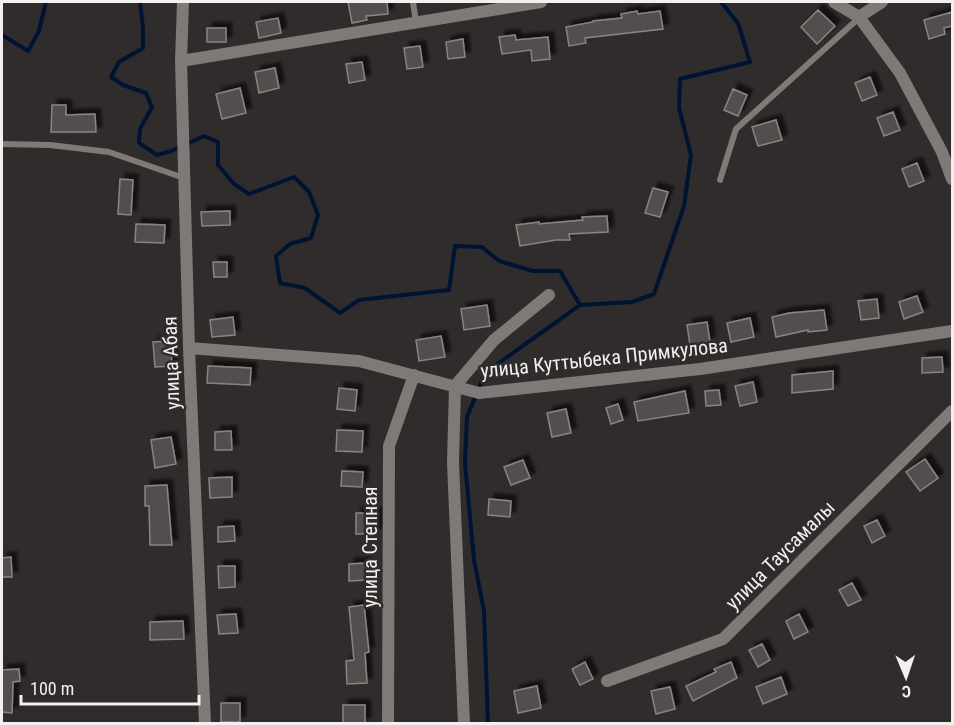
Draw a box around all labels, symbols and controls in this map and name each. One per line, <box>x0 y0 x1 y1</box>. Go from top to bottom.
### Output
street label: улица Абая <box>157 316 185 410</box>
street label: улица Куттыбека Примкулова <box>479 333 729 383</box>
street label: улица Степная <box>358 486 382 608</box>
street label: улица Таусамалы <box>720 495 840 615</box>
north arrow <box>876 647 936 707</box>
scale bar <box>21 668 200 706</box>
text: 100 m <box>30 678 74 699</box>
text: С <box>902 682 911 701</box>

